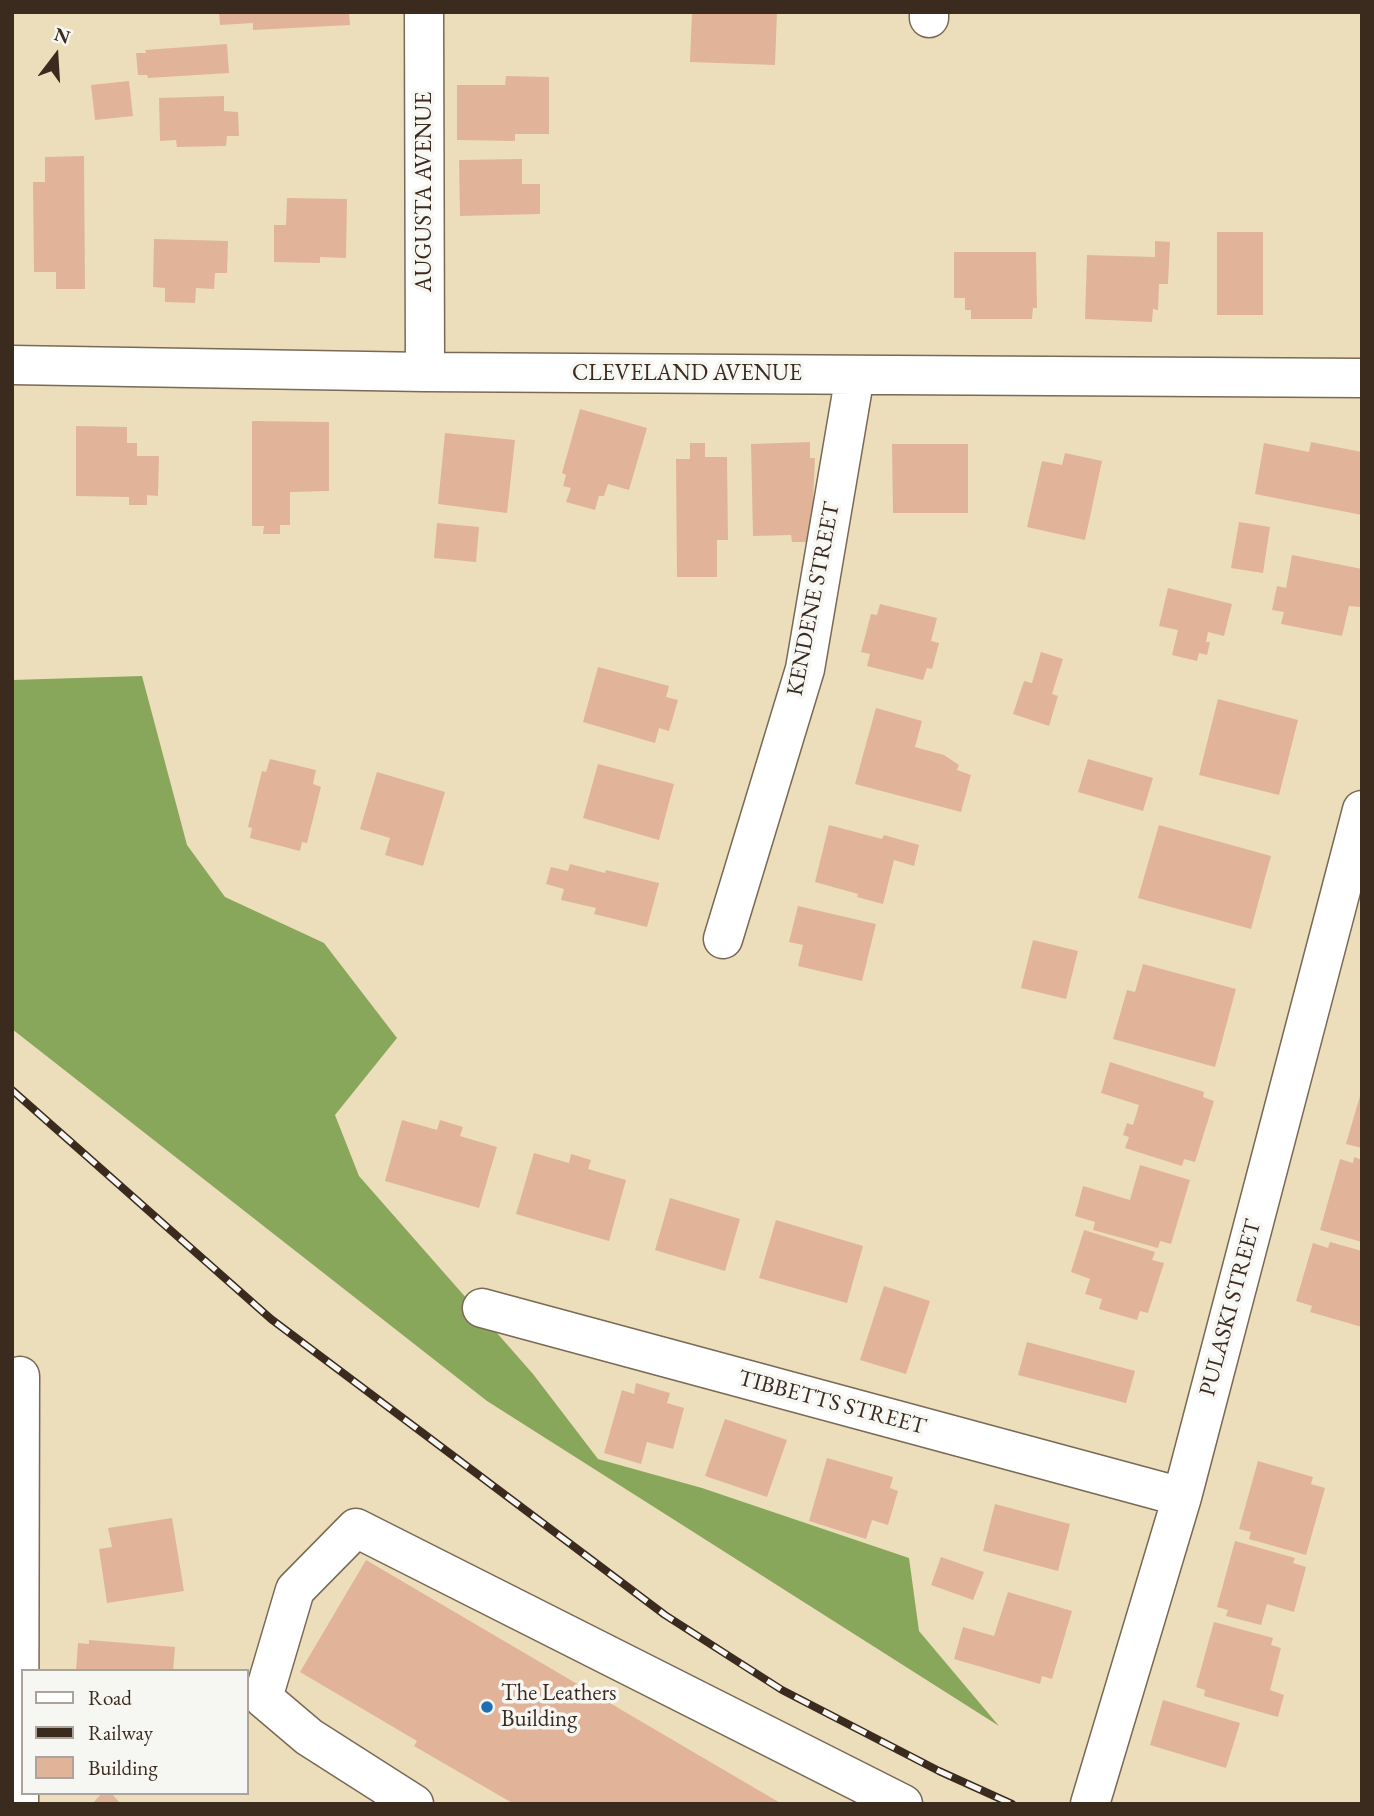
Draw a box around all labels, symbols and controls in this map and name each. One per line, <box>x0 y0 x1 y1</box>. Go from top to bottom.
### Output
north arrow <box>21 21 91 91</box>
text: N <box>51 21 73 50</box>
street label: AUGUSTA AVENUE <box>411 92 439 292</box>
street label: CLEVELAND AVENUE <box>572 360 802 388</box>
street label: KENDENE STREET <box>782 500 846 698</box>
street label: PULASKI STREET <box>1194 1217 1268 1399</box>
street label: TIBBETTS STREET <box>735 1365 929 1441</box>
legend <box>21 1669 248 1795</box>
place label: The Leathers Building <box>501 1680 617 1734</box>
text: Road <box>88 1684 132 1711</box>
marker: The Leathers Building <box>479 1699 495 1715</box>
text: Railway <box>88 1719 153 1746</box>
text: Building <box>88 1754 158 1781</box>

